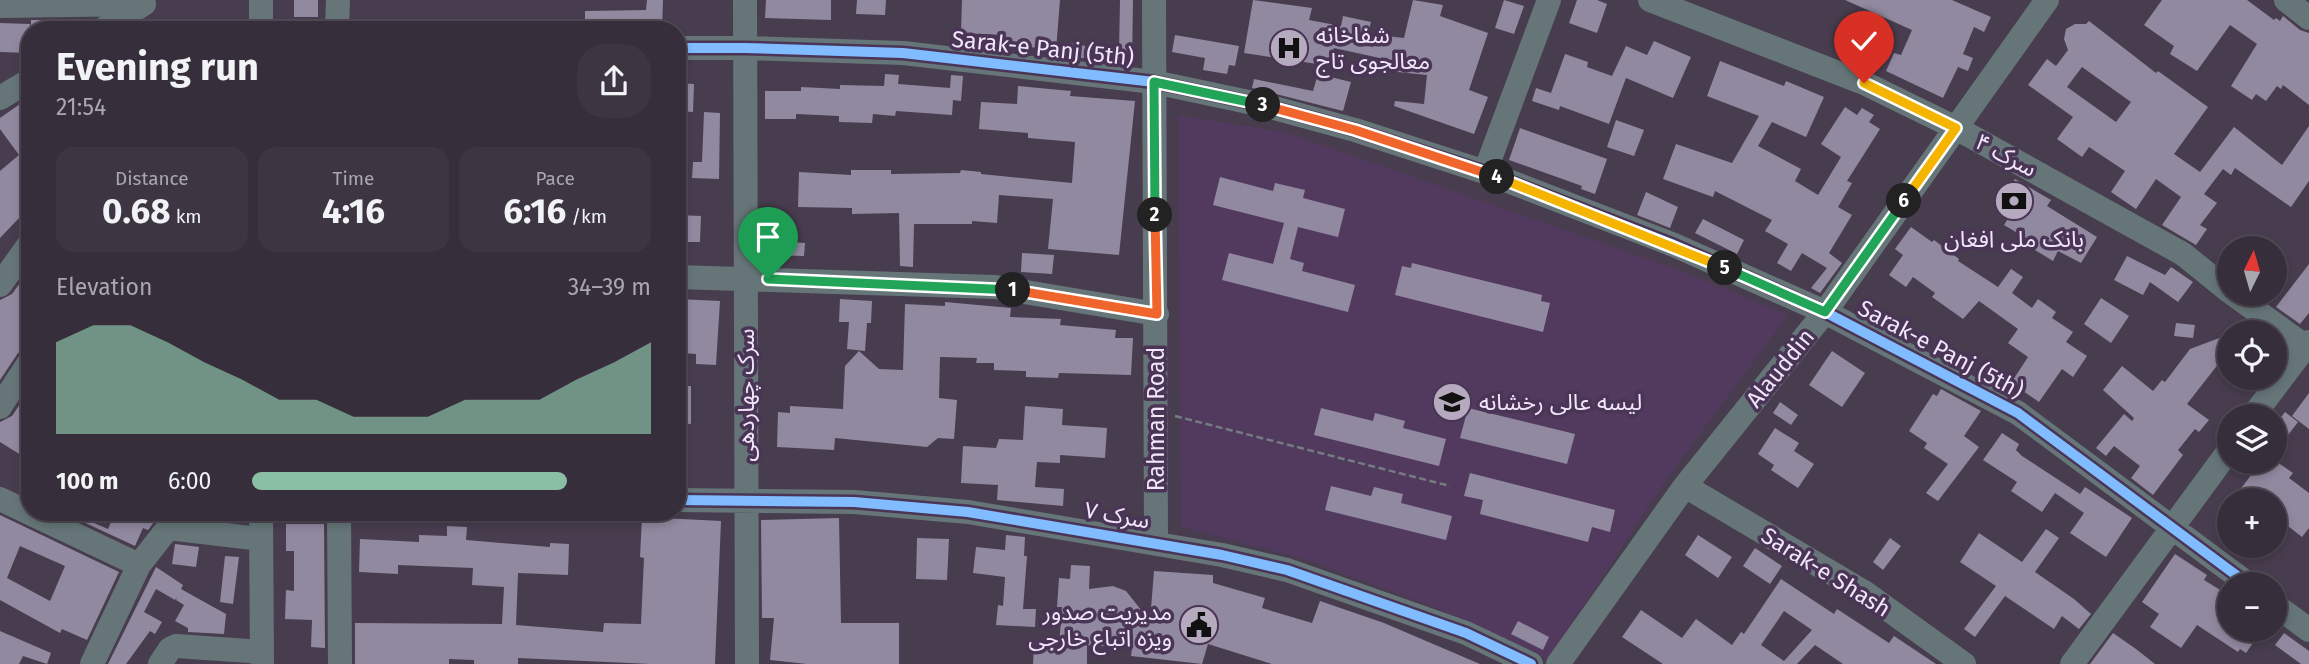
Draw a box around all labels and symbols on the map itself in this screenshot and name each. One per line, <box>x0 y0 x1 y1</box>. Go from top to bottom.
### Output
pin <box>1834 11 1894 83</box>
place label: شفاخانه معالجوی تاج <box>1316 21 1430 78</box>
street label: Sarak-e Panj (5th) <box>950 25 1136 71</box>
hospital icon: شفاخانه معالجوی تاج <box>1268 27 1310 69</box>
pin: 3 <box>1246 88 1280 122</box>
street label: سرک ۴ <box>1970 127 2042 183</box>
pin: 4 <box>1480 160 1514 194</box>
bank icon: بانک ملی افغان <box>1993 180 2035 222</box>
pin: 6 <box>1886 184 1922 218</box>
pin: 2 <box>1138 198 1172 232</box>
pin <box>738 207 798 279</box>
place label: بانک ملی افغان <box>1944 225 2084 253</box>
north arrow <box>2217 236 2287 306</box>
pin: 5 <box>1708 250 1742 286</box>
pin: 1 <box>996 272 1030 308</box>
street label: Sarak-e Panj (5th) <box>1854 294 2028 404</box>
street label: Alauddin <box>1740 323 1820 413</box>
street label: سرک چهاردهی <box>732 328 761 462</box>
street label: Rahman Road <box>1142 347 1170 491</box>
school or university icon: لیسه عالی رخشانه <box>1431 381 1473 423</box>
place label: لیسه عالی رخشانه <box>1479 388 1642 416</box>
street label: سرک ۷ <box>1082 496 1152 534</box>
street label: Sarak-e Shash <box>1756 521 1896 623</box>
place label: مدیریت صدور ویزه اتباع خارجی <box>1028 598 1172 655</box>
public building icon: مدیریت صدور ویزه اتباع خارجی <box>1178 604 1220 646</box>

